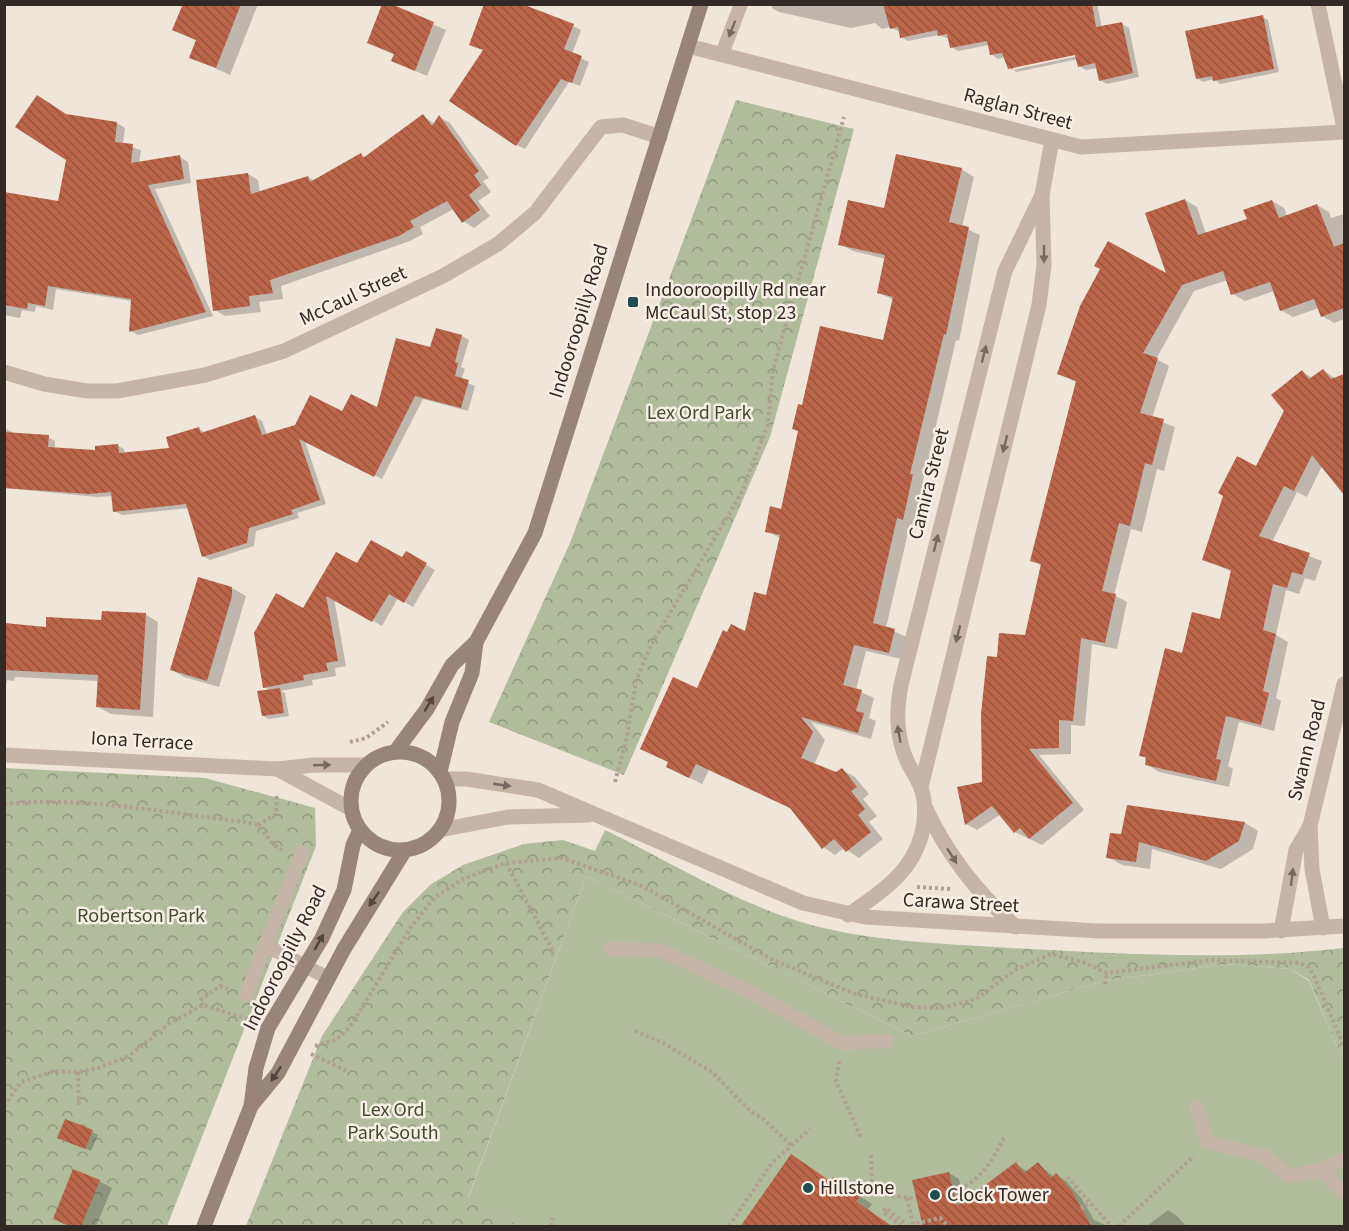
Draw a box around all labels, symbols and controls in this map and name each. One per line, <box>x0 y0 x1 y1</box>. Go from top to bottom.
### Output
one-way arrow <box>727 21 737 39</box>
street label: Raglan Street <box>960 81 1076 137</box>
street label: Indooroopilly Road <box>542 240 616 402</box>
one-way arrow <box>1039 244 1049 263</box>
street label: McCaul Street <box>295 259 411 333</box>
place label: Indooroopilly Rd near McCaul St, stop 23 <box>645 276 826 327</box>
marker: Indooroopilly Rd near McCaul St, stop 23 <box>626 295 640 309</box>
one-way arrow <box>979 345 989 364</box>
park label: Lex Ord Park <box>647 399 751 427</box>
street label: Camira Street <box>902 425 956 543</box>
one-way arrow <box>999 435 1009 454</box>
one-way arrow <box>932 534 941 552</box>
one-way arrow <box>953 625 963 643</box>
one-way arrow <box>424 696 435 712</box>
street label: Swann Road <box>1281 696 1333 804</box>
street label: Iona Terrace <box>90 724 194 758</box>
one-way arrow <box>894 724 903 743</box>
one-way arrow <box>312 760 331 770</box>
one-way arrow <box>493 781 512 790</box>
one-way arrow <box>946 847 958 863</box>
one-way arrow <box>1287 868 1297 887</box>
street label: Indooroopilly Road <box>236 880 334 1036</box>
street label: Carawa Street <box>902 886 1020 920</box>
one-way arrow <box>368 892 380 907</box>
park label: Robertson Park <box>77 902 205 930</box>
one-way arrow <box>314 933 324 950</box>
one-way arrow <box>270 1066 281 1082</box>
park label: Lex Ord Park South <box>347 1096 439 1147</box>
place label: Hillstone <box>820 1174 894 1202</box>
marker: Hillstone <box>801 1181 815 1195</box>
place label: Clock Tower <box>947 1181 1049 1209</box>
marker: Clock Tower <box>928 1188 942 1202</box>

